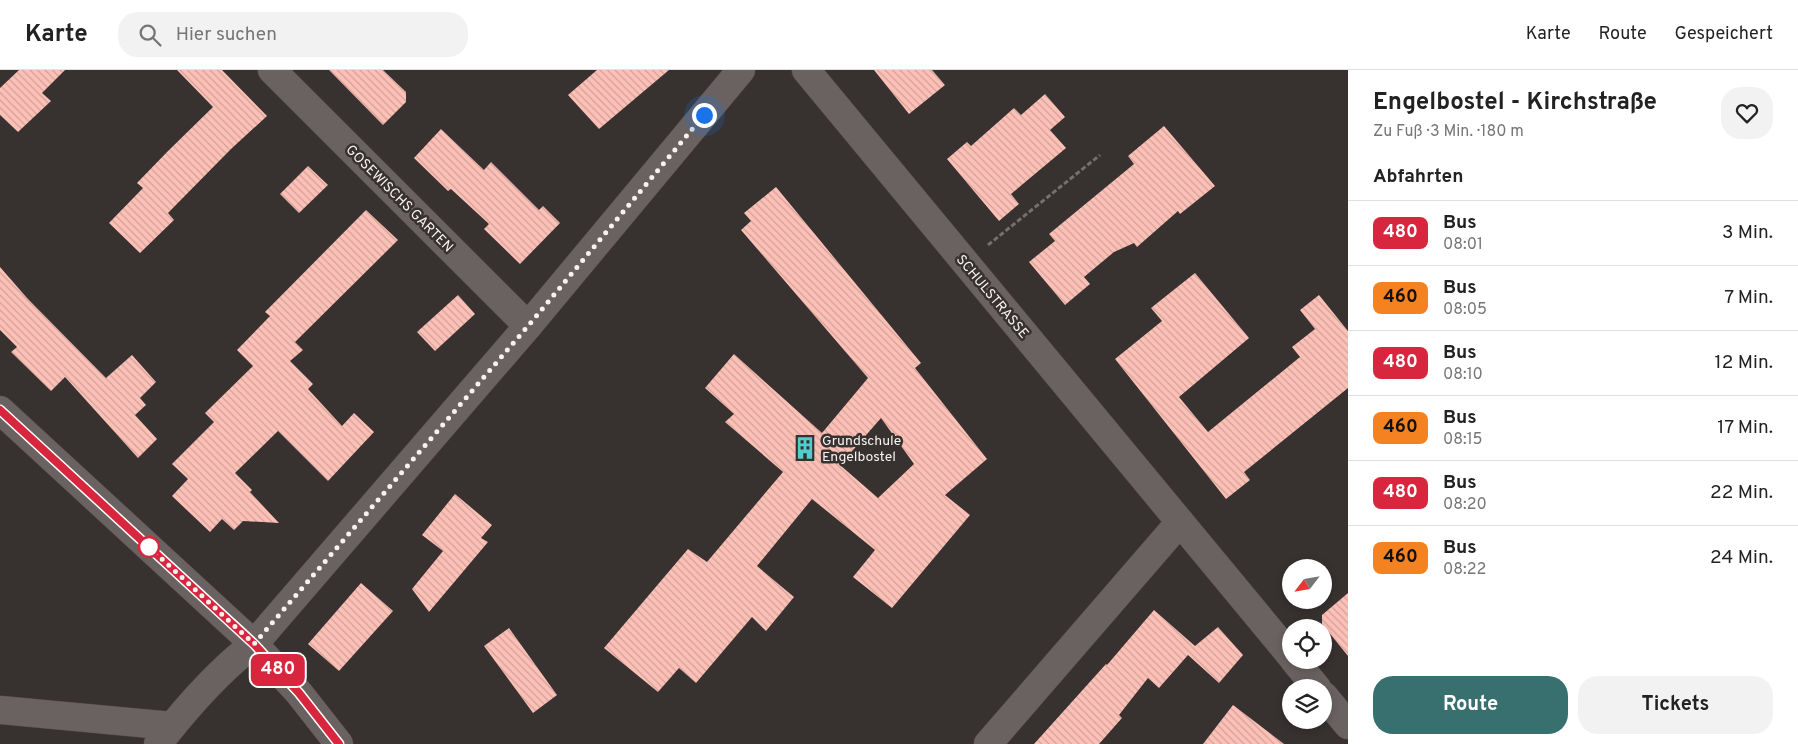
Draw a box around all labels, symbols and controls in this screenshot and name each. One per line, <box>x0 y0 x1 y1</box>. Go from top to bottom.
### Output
search box <box>118 12 468 57</box>
text: Karte <box>25 20 88 50</box>
icon: search <box>136 21 164 49</box>
text: Hier suchen <box>176 23 277 47</box>
text: Karte <box>1526 23 1571 46</box>
text: Route <box>1599 23 1647 46</box>
text: Gespeichert <box>1675 23 1773 46</box>
button: heart <box>1721 87 1773 139</box>
text: Engelbostel - Kirchstraße <box>1373 88 1657 118</box>
your location <box>692 103 717 128</box>
text: Zu Fuß · 3 Min. · 180 m <box>1373 122 1524 142</box>
street label: GOSEWISCHS GARTEN <box>342 142 456 256</box>
text: Abfahrten <box>1373 165 1463 189</box>
text: Bus <box>1443 211 1477 235</box>
text: 480 <box>1383 221 1418 244</box>
text: 3 Min. <box>1722 221 1773 245</box>
text: 08:01 <box>1443 235 1483 255</box>
street label: SCHULSTRASSE <box>952 252 1032 342</box>
text: Bus <box>1443 276 1477 300</box>
text: 460 <box>1383 286 1418 309</box>
text: 7 Min. <box>1724 286 1773 310</box>
text: 08:05 <box>1443 300 1487 320</box>
text: Bus <box>1443 341 1477 365</box>
text: 480 <box>1383 351 1418 374</box>
text: 12 Min. <box>1715 351 1773 375</box>
text: 08:10 <box>1443 365 1483 385</box>
text: Bus <box>1443 406 1477 430</box>
text: 460 <box>1383 416 1418 439</box>
text: 17 Min. <box>1717 416 1773 440</box>
text: 08:15 <box>1443 430 1483 450</box>
place label: Grundschule Engelbostel <box>822 433 901 466</box>
building icon: Grundschule Engelbostel <box>792 435 818 461</box>
text: Bus <box>1443 471 1477 495</box>
text: 480 <box>1383 481 1418 504</box>
text: 22 Min. <box>1710 481 1773 505</box>
text: 08:20 <box>1443 495 1487 515</box>
unlabelled marker <box>138 536 160 558</box>
text: Bus <box>1443 536 1477 560</box>
text: 460 <box>1383 546 1418 569</box>
text: 24 Min. <box>1710 546 1773 570</box>
north arrow <box>1282 559 1332 609</box>
map controls <box>1282 559 1332 729</box>
text: 08:22 <box>1443 560 1486 580</box>
button: locate <box>1282 619 1332 669</box>
line badge: 480 <box>249 654 307 686</box>
text: 480 <box>261 658 295 681</box>
button: Route <box>1373 676 1568 734</box>
button: Tickets <box>1578 676 1773 734</box>
button: layers <box>1282 679 1332 729</box>

